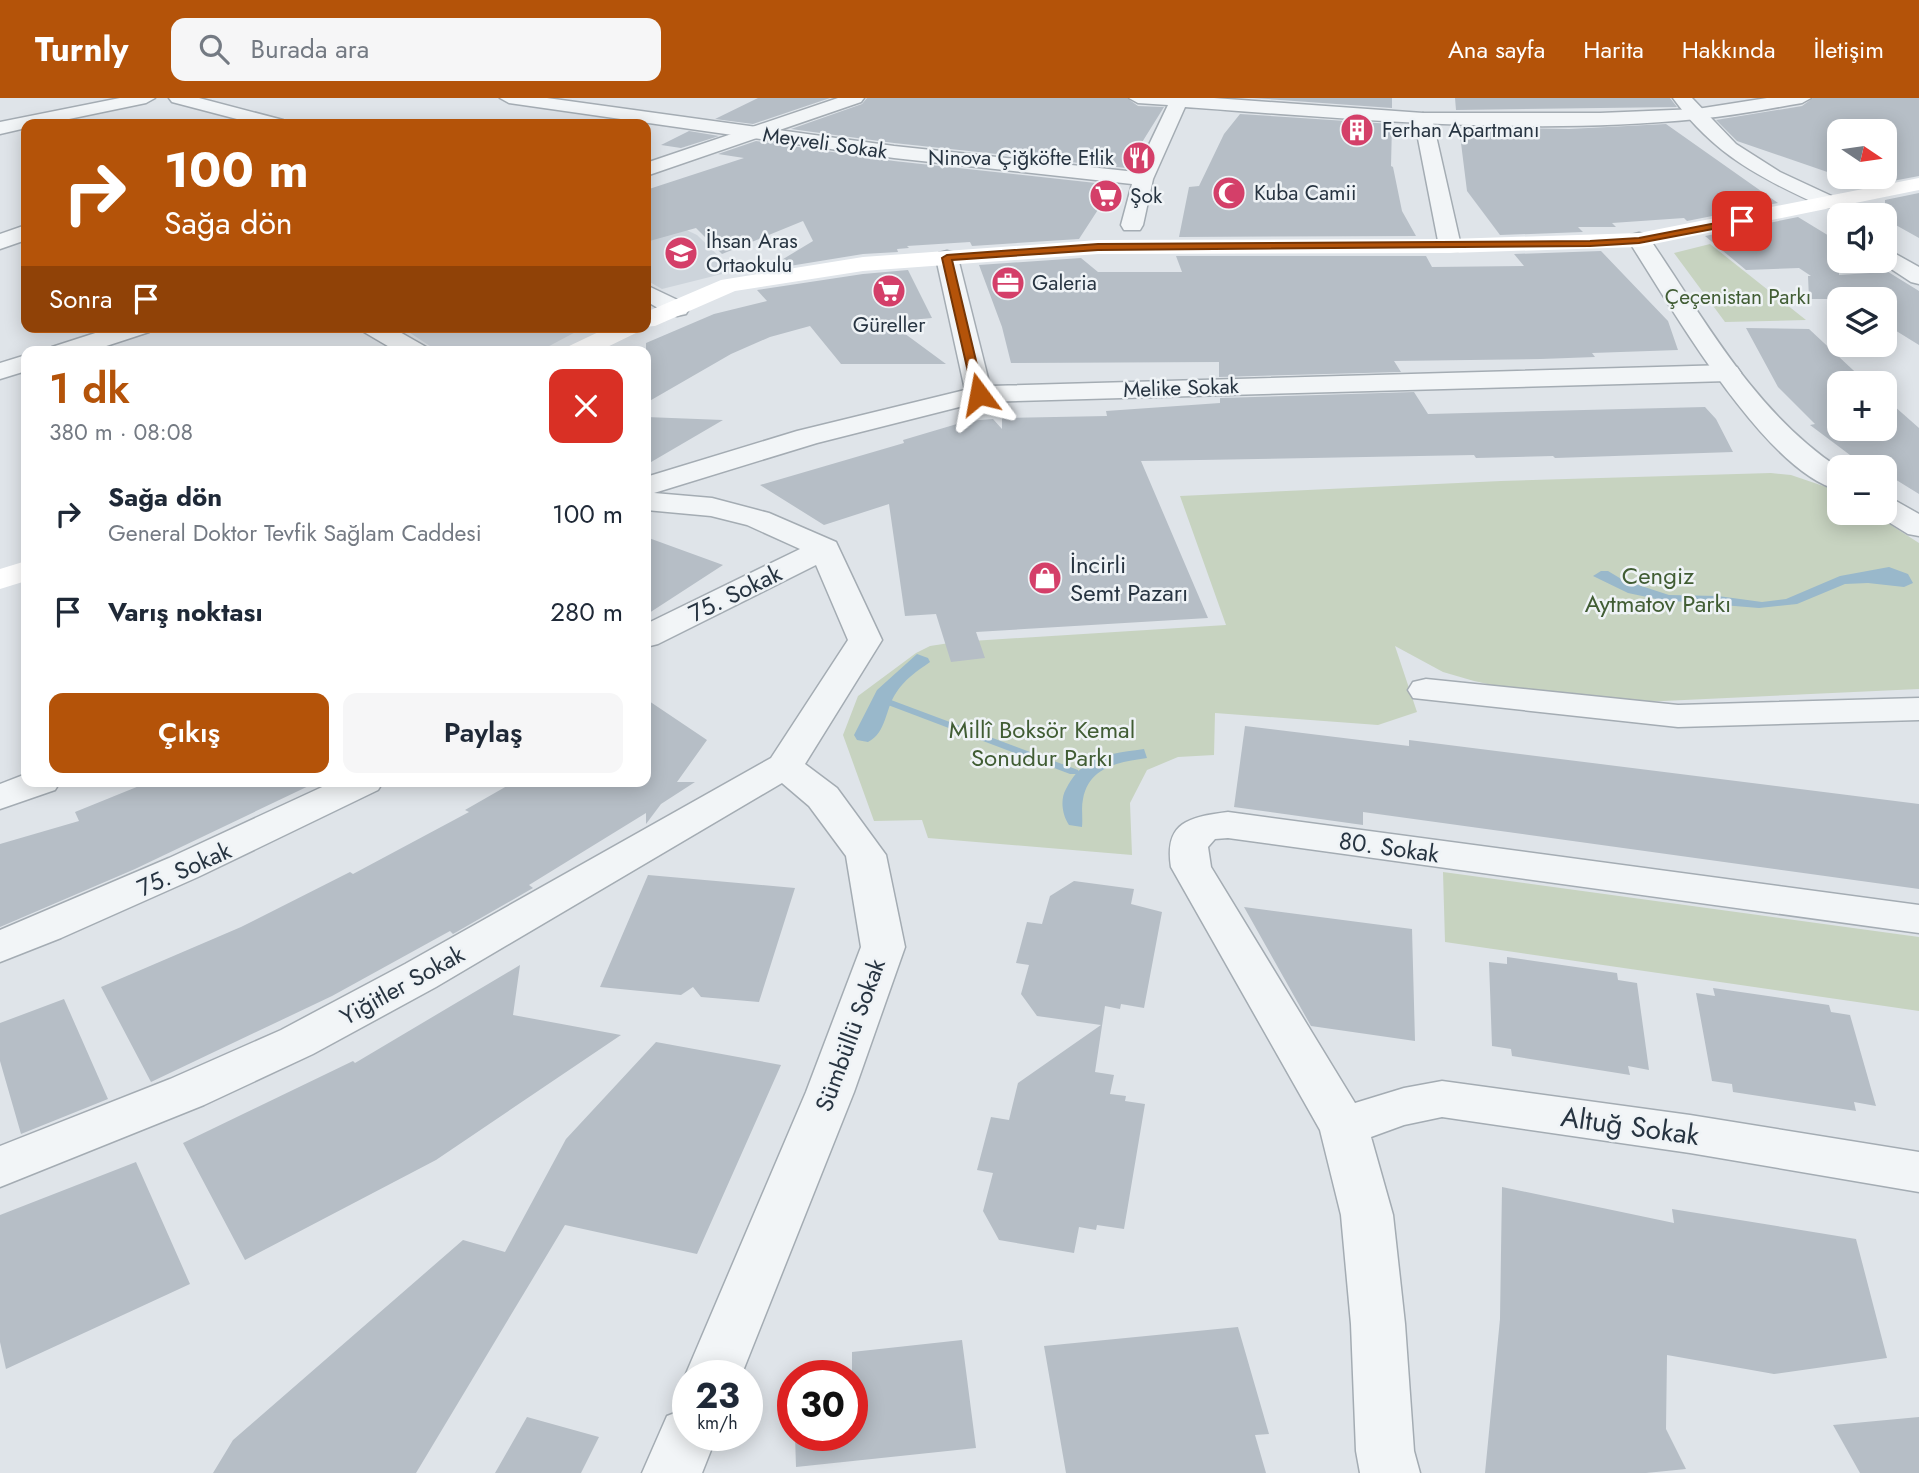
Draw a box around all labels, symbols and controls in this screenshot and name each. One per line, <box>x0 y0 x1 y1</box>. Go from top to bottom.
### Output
search box <box>171 18 661 81</box>
text: Turnly <box>35 26 129 73</box>
icon: search <box>195 30 233 68</box>
text: Burada ara <box>251 30 369 68</box>
text: Ana sayfa <box>1448 32 1545 67</box>
text: Harita <box>1583 32 1644 67</box>
text: Hakkında <box>1682 32 1776 67</box>
text: İletişim <box>1814 32 1884 67</box>
building icon: Ferhan Apartmanı <box>1338 111 1376 149</box>
place label: Ferhan Apartmanı <box>1382 115 1539 145</box>
street label: Meyveli Sokak <box>761 119 890 167</box>
north arrow <box>1827 119 1897 189</box>
map controls <box>1827 119 1897 525</box>
text: 100 m <box>164 135 309 205</box>
restaurant icon: Ninova Çiğköfte Etlik <box>1120 139 1158 177</box>
place label: Ninova Çiğköfte Etlik <box>928 143 1115 173</box>
icon: right <box>49 147 140 238</box>
mosque icon: Kuba Camii <box>1210 174 1248 212</box>
supermarket icon: Şok <box>1087 177 1125 215</box>
place label: Kuba Camii <box>1254 178 1356 208</box>
place label: Şok <box>1130 181 1163 211</box>
pin <box>1712 191 1772 251</box>
text: Sağa dön <box>164 200 293 246</box>
icon: arrive <box>1723 202 1761 240</box>
button: sound <box>1827 203 1897 273</box>
place label: İhsan Aras Ortaokulu <box>706 226 798 280</box>
school or university icon: İhsan Aras Ortaokulu <box>662 234 700 272</box>
office icon: Galeria <box>989 264 1027 302</box>
place label: Galeria <box>1032 268 1097 298</box>
supermarket icon: Güreller <box>870 272 908 310</box>
text: Sonra <box>49 280 113 318</box>
icon: arrive <box>127 280 165 318</box>
park label: Çeçenistan Parkı <box>1665 282 1811 312</box>
button: layers <box>1827 287 1897 357</box>
place label: Güreller <box>853 310 926 340</box>
position arrow <box>942 357 1016 431</box>
text: 1 dk <box>49 358 130 419</box>
button: close <box>549 369 623 443</box>
street label: Melike Sokak <box>1123 371 1240 405</box>
button: + <box>1827 371 1897 441</box>
text: 380 m · 08:08 <box>49 415 193 449</box>
button: − <box>1827 455 1897 525</box>
text: Sağa dön <box>108 478 222 516</box>
icon: right <box>49 495 87 533</box>
text: 100 m <box>552 495 623 533</box>
text: General Doktor Tevfik Sağlam Caddesi <box>108 516 482 550</box>
place label: İncirli Semt Pazarı <box>1070 547 1188 610</box>
street label: 75. Sokak <box>683 555 788 631</box>
park label: Cengiz Aytmatov Parkı <box>1585 558 1731 621</box>
shop icon: İncirli Semt Pazarı <box>1026 559 1064 597</box>
icon: arrive <box>49 593 87 631</box>
text: Varış noktası <box>108 593 263 631</box>
text: 280 m <box>550 593 623 631</box>
button: Çıkış <box>49 693 329 773</box>
button: Paylaş <box>343 693 623 773</box>
park label: Millî Boksör Kemal Sonudur Parkı <box>949 712 1135 775</box>
street label: 80. Sokak <box>1337 823 1442 871</box>
street label: 75. Sokak <box>131 833 237 905</box>
street label: Yiğitler Sokak <box>333 936 471 1034</box>
street label: Sümbüllü Sokak <box>806 953 894 1116</box>
street label: Altuğ Sokak <box>1558 1096 1703 1156</box>
speed limit sign: 30 <box>777 1360 868 1451</box>
text: 23 <box>695 1371 740 1421</box>
text: km/h <box>697 1410 738 1436</box>

